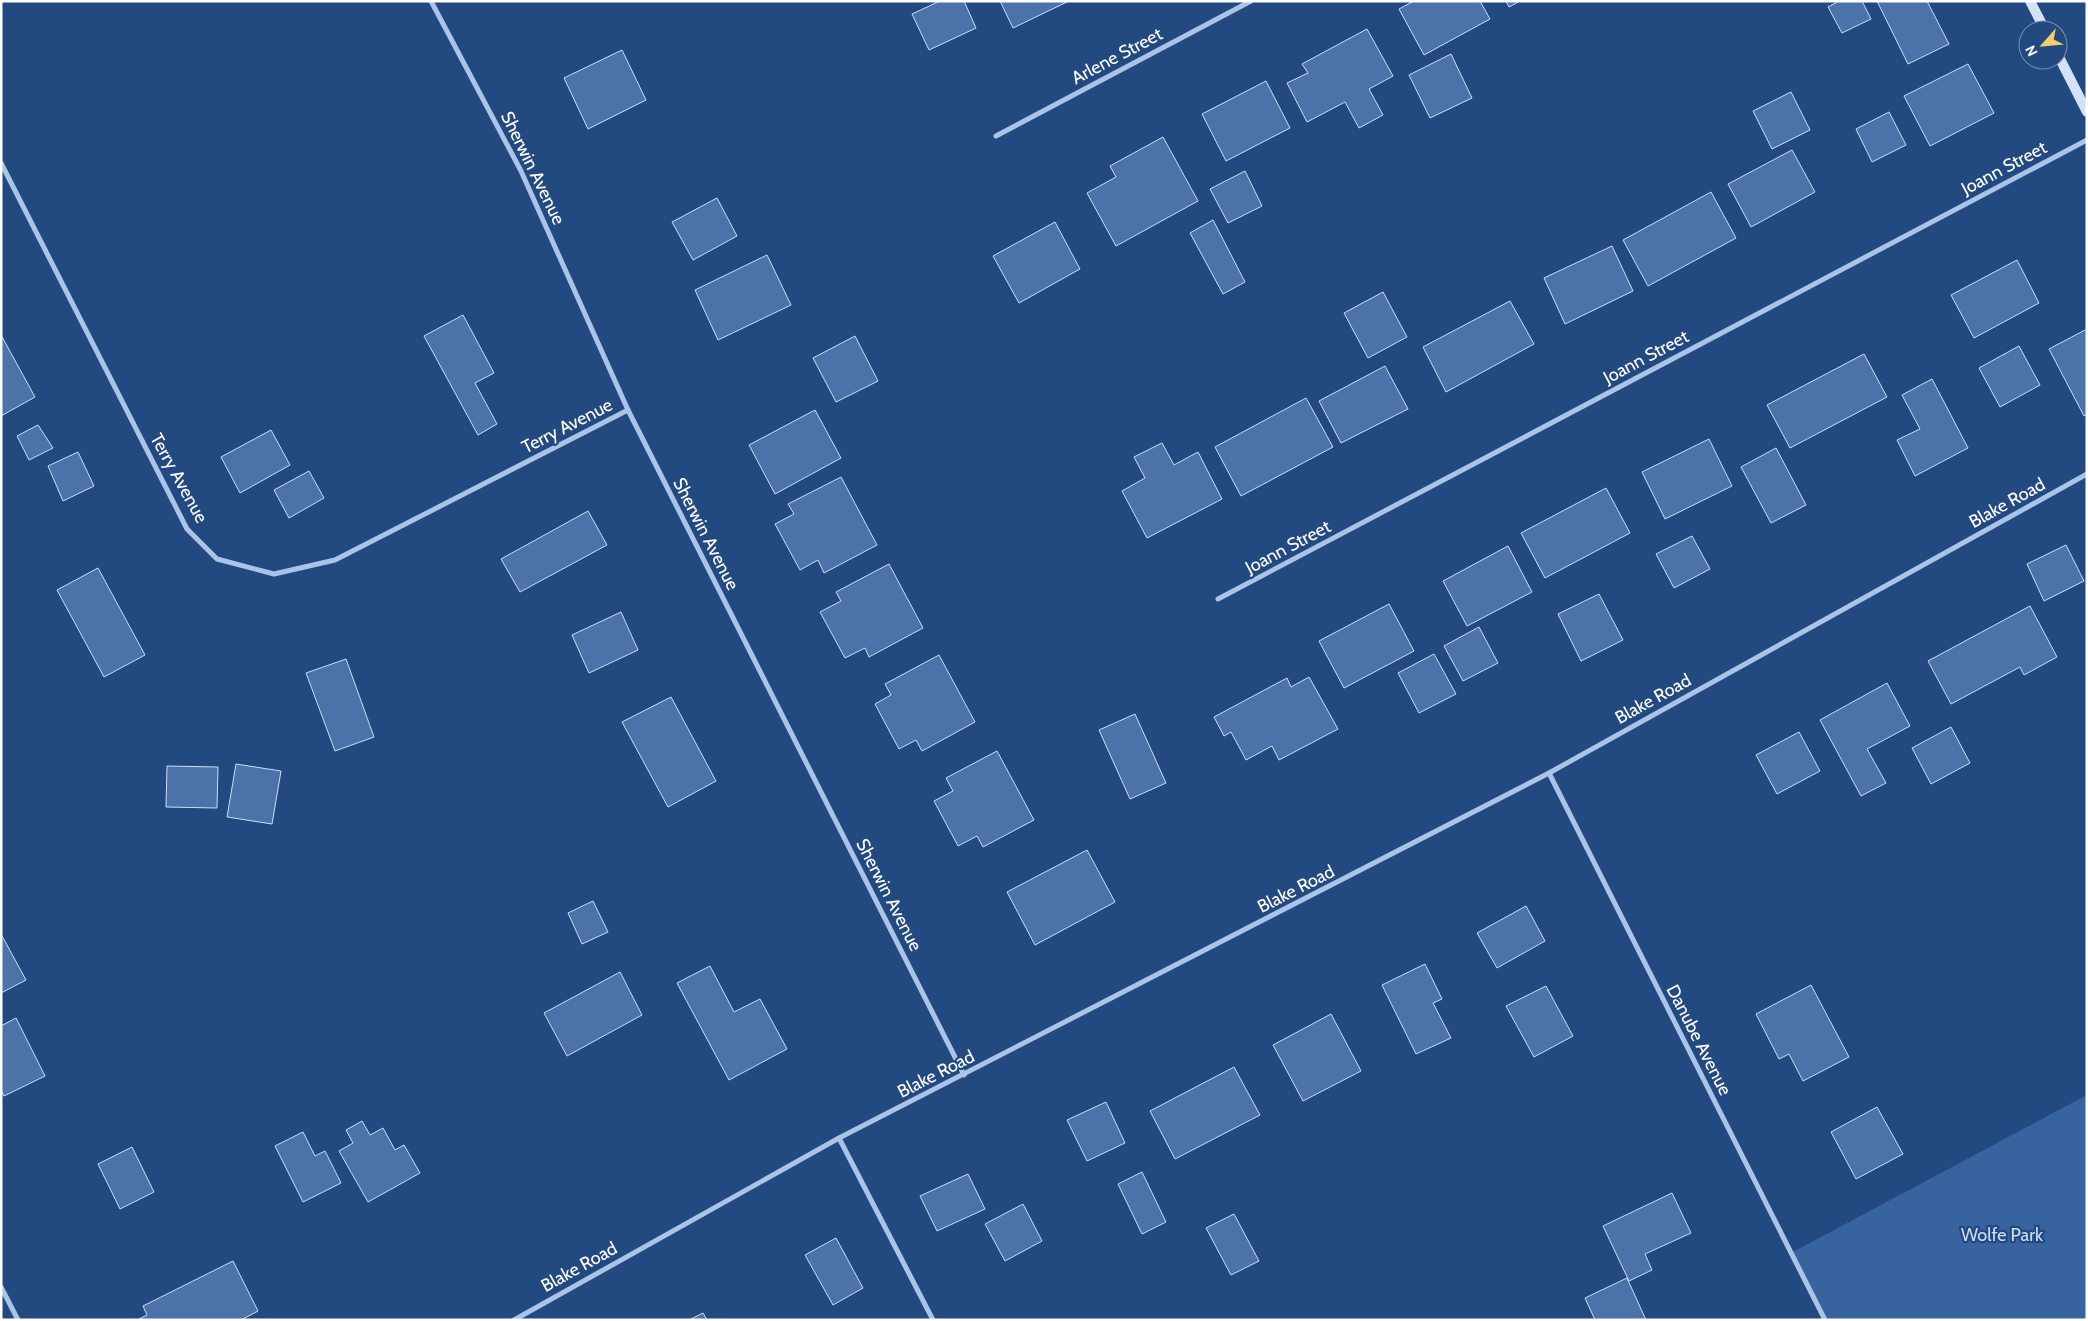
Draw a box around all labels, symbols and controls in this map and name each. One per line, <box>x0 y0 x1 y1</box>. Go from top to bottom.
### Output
north arrow <box>2018 20 2068 70</box>
street label: Arlene Street <box>1068 23 1166 89</box>
text: N <box>2021 42 2042 59</box>
street label: Sherwin Avenue <box>496 108 570 228</box>
street label: Joann Street <box>1957 136 2050 200</box>
street label: Joann Street <box>1599 325 1692 389</box>
street label: Terry Avenue <box>518 394 616 458</box>
street label: Terry Avenue <box>145 429 213 527</box>
street label: Blake Road <box>1965 473 2049 533</box>
street label: Sherwin Avenue <box>668 474 744 594</box>
street label: Joann Street <box>1241 515 1334 579</box>
street label: Blake Road <box>1611 669 1695 729</box>
street label: Sherwin Avenue <box>851 835 927 955</box>
street label: Blake Road <box>1254 860 1338 918</box>
street label: Danube Avenue <box>1662 981 1736 1099</box>
street label: Blake Road <box>894 1045 978 1103</box>
park label: Wolfe Park <box>1961 1224 2044 1246</box>
street label: Blake Road <box>537 1237 621 1297</box>

